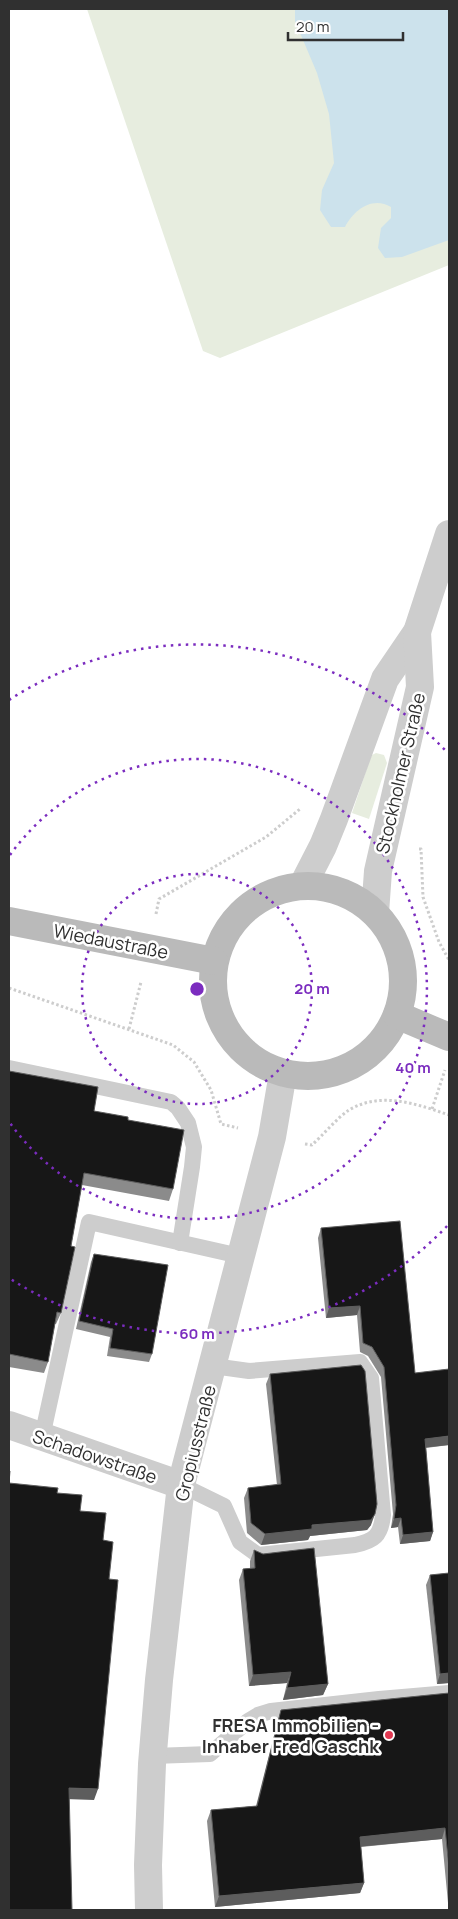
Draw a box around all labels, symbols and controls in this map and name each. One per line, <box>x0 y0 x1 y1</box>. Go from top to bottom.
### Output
scale bar <box>288 10 403 42</box>
text: 20 m <box>296 16 329 37</box>
street label: Stockholmer Straße <box>370 690 430 856</box>
street label: Wiedaustraße <box>51 918 171 964</box>
text: 20 m <box>294 978 330 999</box>
centre of rings <box>188 980 206 998</box>
text: 40 m <box>395 1057 431 1078</box>
text: 60 m <box>179 1323 215 1344</box>
street label: Gropiusstraße <box>169 1382 221 1504</box>
street label: Schadowstraße <box>30 1423 160 1489</box>
place label: FRESA Immobilien - Inhaber Fred Gaschk <box>202 1713 380 1758</box>
marker: FRESA Immobilien - Inhaber Fred Gaschk <box>383 1729 395 1741</box>

